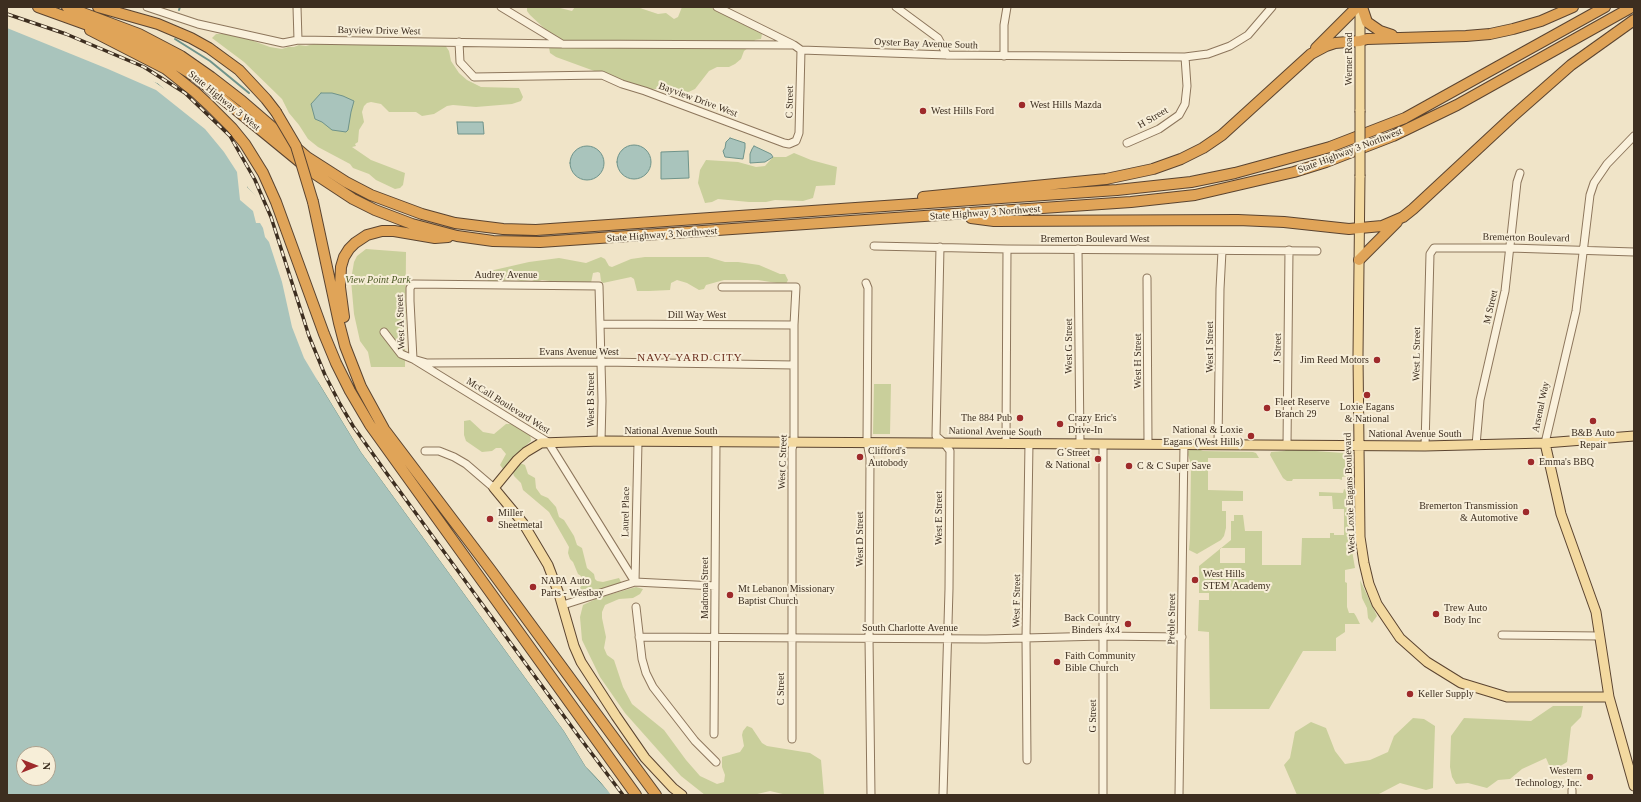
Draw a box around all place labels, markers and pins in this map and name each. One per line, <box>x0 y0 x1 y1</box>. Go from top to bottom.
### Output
place label: West Hills Mazda <box>1030 99 1101 111</box>
marker: West Hills Mazda <box>1017 100 1027 110</box>
place label: West Hills Ford <box>931 105 994 117</box>
marker: West Hills Ford <box>918 106 928 116</box>
place label: Jim Reed Motors <box>1300 354 1369 366</box>
marker: Jim Reed Motors <box>1372 355 1382 365</box>
marker: Loxie Eagans & National <box>1362 390 1372 400</box>
place label: Fleet Reserve Branch 29 <box>1275 396 1330 420</box>
place label: Loxie Eagans & National <box>1340 401 1394 424</box>
marker: Fleet Reserve Branch 29 <box>1262 403 1272 413</box>
place label: The 884 Pub <box>961 412 1012 424</box>
place label: Crazy Eric's Drive-In <box>1068 412 1117 436</box>
marker: The 884 Pub <box>1015 413 1025 423</box>
marker: B&B Auto Repair <box>1588 416 1598 426</box>
marker: Crazy Eric's Drive-In <box>1055 419 1065 429</box>
place label: National & Loxie Eagans (West Hills) <box>1163 424 1243 448</box>
place label: B&B Auto Repair <box>1571 427 1615 450</box>
marker: National & Loxie Eagans (West Hills) <box>1246 431 1256 441</box>
place label: Clifford's Autobody <box>868 445 908 468</box>
place label: G Street & National <box>1045 447 1090 470</box>
marker: Clifford's Autobody <box>855 452 865 462</box>
marker: G Street & National <box>1093 454 1103 464</box>
place label: Emma's BBQ <box>1539 456 1594 468</box>
marker: Emma's BBQ <box>1526 457 1536 467</box>
place label: C & C Super Save <box>1137 460 1211 472</box>
marker: C & C Super Save <box>1124 461 1134 471</box>
place label: Bremerton Transmission & Automotive <box>1419 500 1518 524</box>
place label: Miller Sheetmetal <box>498 507 542 530</box>
marker: Bremerton Transmission & Automotive <box>1521 507 1531 517</box>
marker: Miller Sheetmetal <box>485 514 495 524</box>
place label: West Hills STEM Academy <box>1203 568 1270 592</box>
place label: NAPA Auto Parts - Westbay <box>541 575 604 598</box>
marker: West Hills STEM Academy <box>1190 575 1200 585</box>
marker: NAPA Auto Parts - Westbay <box>528 582 538 592</box>
place label: Mt Lebanon Missionary Baptist Church <box>738 583 835 606</box>
marker: Mt Lebanon Missionary Baptist Church <box>725 590 735 600</box>
place label: Trew Auto Body Inc <box>1444 602 1487 626</box>
marker: Trew Auto Body Inc <box>1431 609 1441 619</box>
place label: Back Country Binders 4x4 <box>1064 612 1120 636</box>
marker: Back Country Binders 4x4 <box>1123 619 1133 629</box>
place label: Faith Community Bible Church <box>1065 650 1136 674</box>
marker: Faith Community Bible Church <box>1052 657 1062 667</box>
place label: Keller Supply <box>1418 688 1474 700</box>
marker: Keller Supply <box>1405 689 1415 699</box>
place label: Western Technology, Inc. <box>1515 765 1582 788</box>
marker: Western Technology, Inc. <box>1585 772 1595 782</box>

